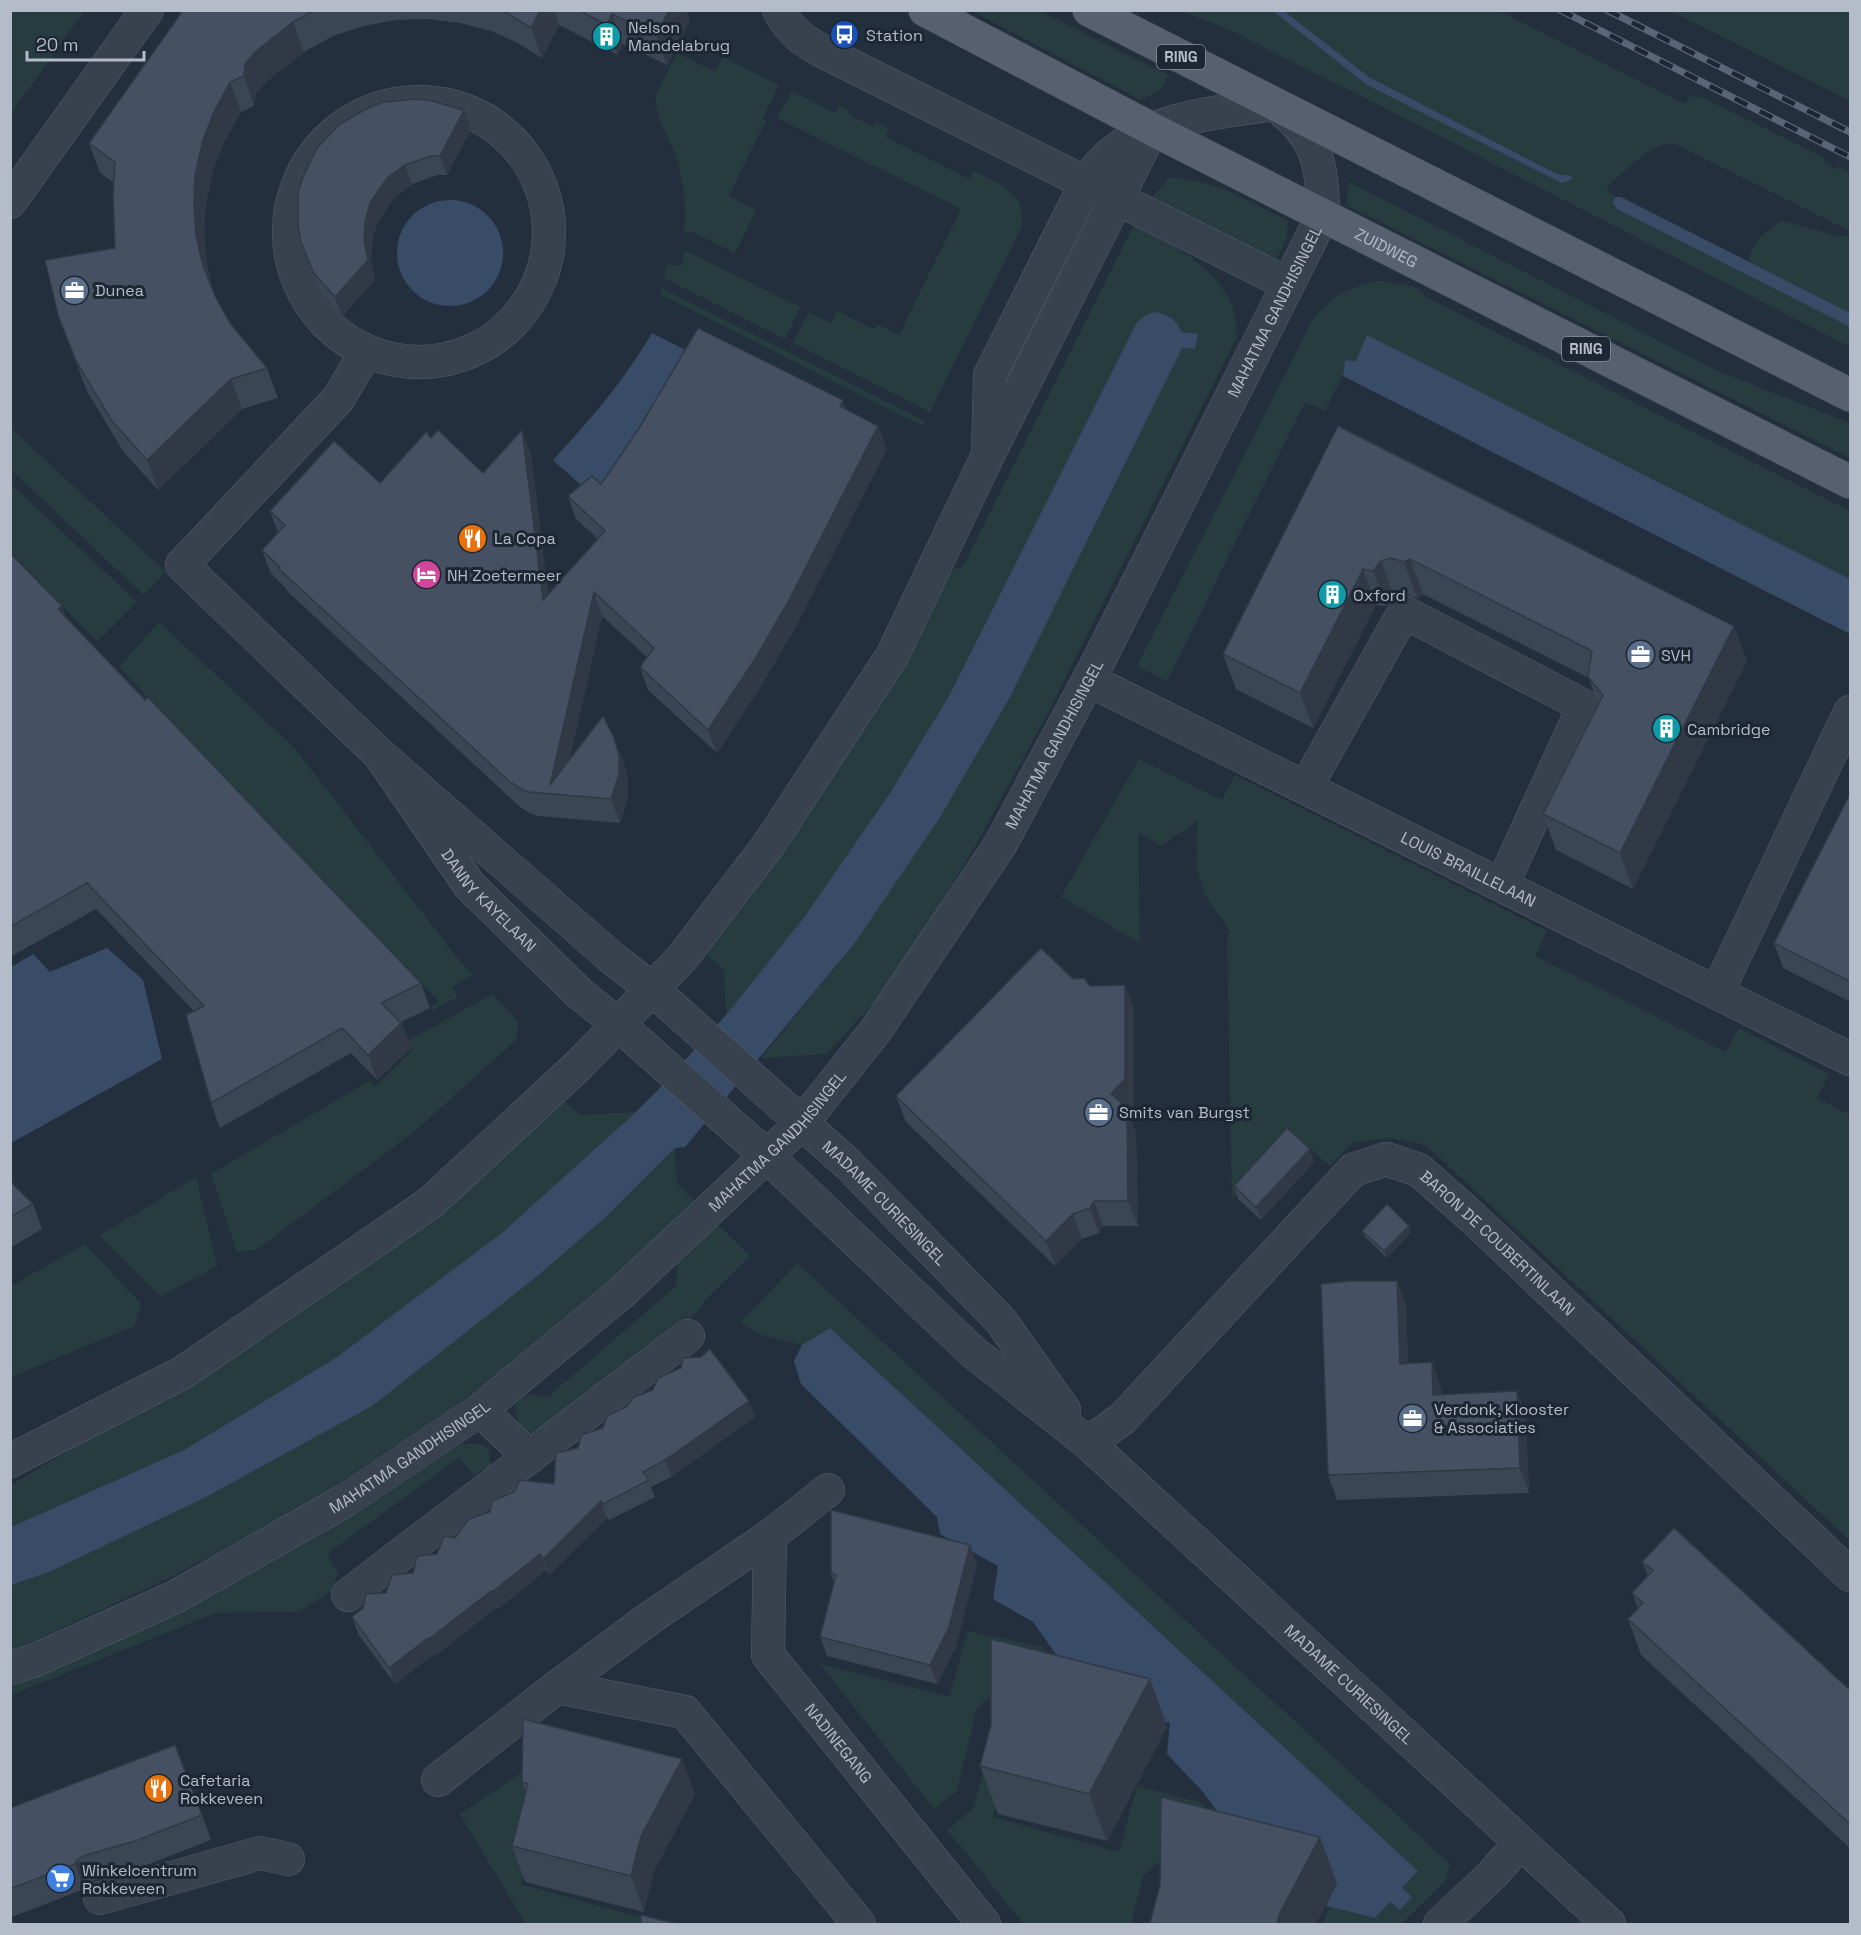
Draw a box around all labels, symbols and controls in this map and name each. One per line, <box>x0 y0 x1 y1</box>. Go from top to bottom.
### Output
place label: Nelson Mandelabrug <box>628 17 730 56</box>
bus stop icon: Station <box>829 19 861 51</box>
building icon: Nelson Mandelabrug <box>591 20 623 52</box>
scale bar <box>27 24 144 62</box>
place label: Station <box>866 25 923 46</box>
text: 20 m <box>36 33 79 56</box>
road number: RING <box>1157 45 1205 69</box>
street label: MAHATMA GANDHISINGEL <box>1223 222 1327 401</box>
street label: ZUIDWEG <box>1351 223 1421 273</box>
office icon: Dunea <box>58 274 90 306</box>
place label: Dunea <box>95 280 144 301</box>
road number: RING <box>1562 337 1610 361</box>
restaurant icon: La Copa <box>457 522 489 554</box>
place label: La Copa <box>494 528 556 549</box>
hotel icon: NH Zoetermeer <box>410 559 442 591</box>
place label: NH Zoetermeer <box>447 565 562 586</box>
building icon: Oxford <box>1316 579 1348 611</box>
place label: Oxford <box>1353 585 1406 606</box>
office icon: SVH <box>1624 639 1656 671</box>
place label: SVH <box>1661 645 1691 666</box>
street label: MAHATMA GANDHISINGEL <box>1000 656 1108 833</box>
building icon: Cambridge <box>1650 713 1682 745</box>
place label: Cambridge <box>1687 719 1771 740</box>
street label: LOUIS BRAILLELAAN <box>1397 827 1539 912</box>
street label: DANNY KAYELAAN <box>436 845 541 956</box>
street label: MAHATMA GANDHISINGEL <box>704 1066 851 1217</box>
office icon: Smits van Burgst <box>1082 1096 1114 1128</box>
place label: Smits van Burgst <box>1119 1102 1250 1123</box>
street label: MADAME CURIESINGEL <box>818 1136 951 1270</box>
street label: BARON DE COUBERTINLAAN <box>1415 1166 1580 1320</box>
street label: MAHATMA GANDHISINGEL <box>325 1396 495 1519</box>
place label: Verdonk, Klooster & Associaties <box>1434 1399 1569 1438</box>
office icon: Verdonk, Klooster & Associaties <box>1397 1402 1429 1434</box>
street label: MADAME CURIESINGEL <box>1280 1620 1418 1749</box>
street label: NADINEGANG <box>800 1699 877 1788</box>
place label: Cafetaria Rokkeveen <box>180 1770 263 1809</box>
restaurant icon: Cafetaria Rokkeveen <box>143 1773 175 1805</box>
place label: Winkelcentrum Rokkeveen <box>82 1860 197 1899</box>
supermarket icon: Winkelcentrum Rokkeveen <box>45 1863 77 1895</box>

